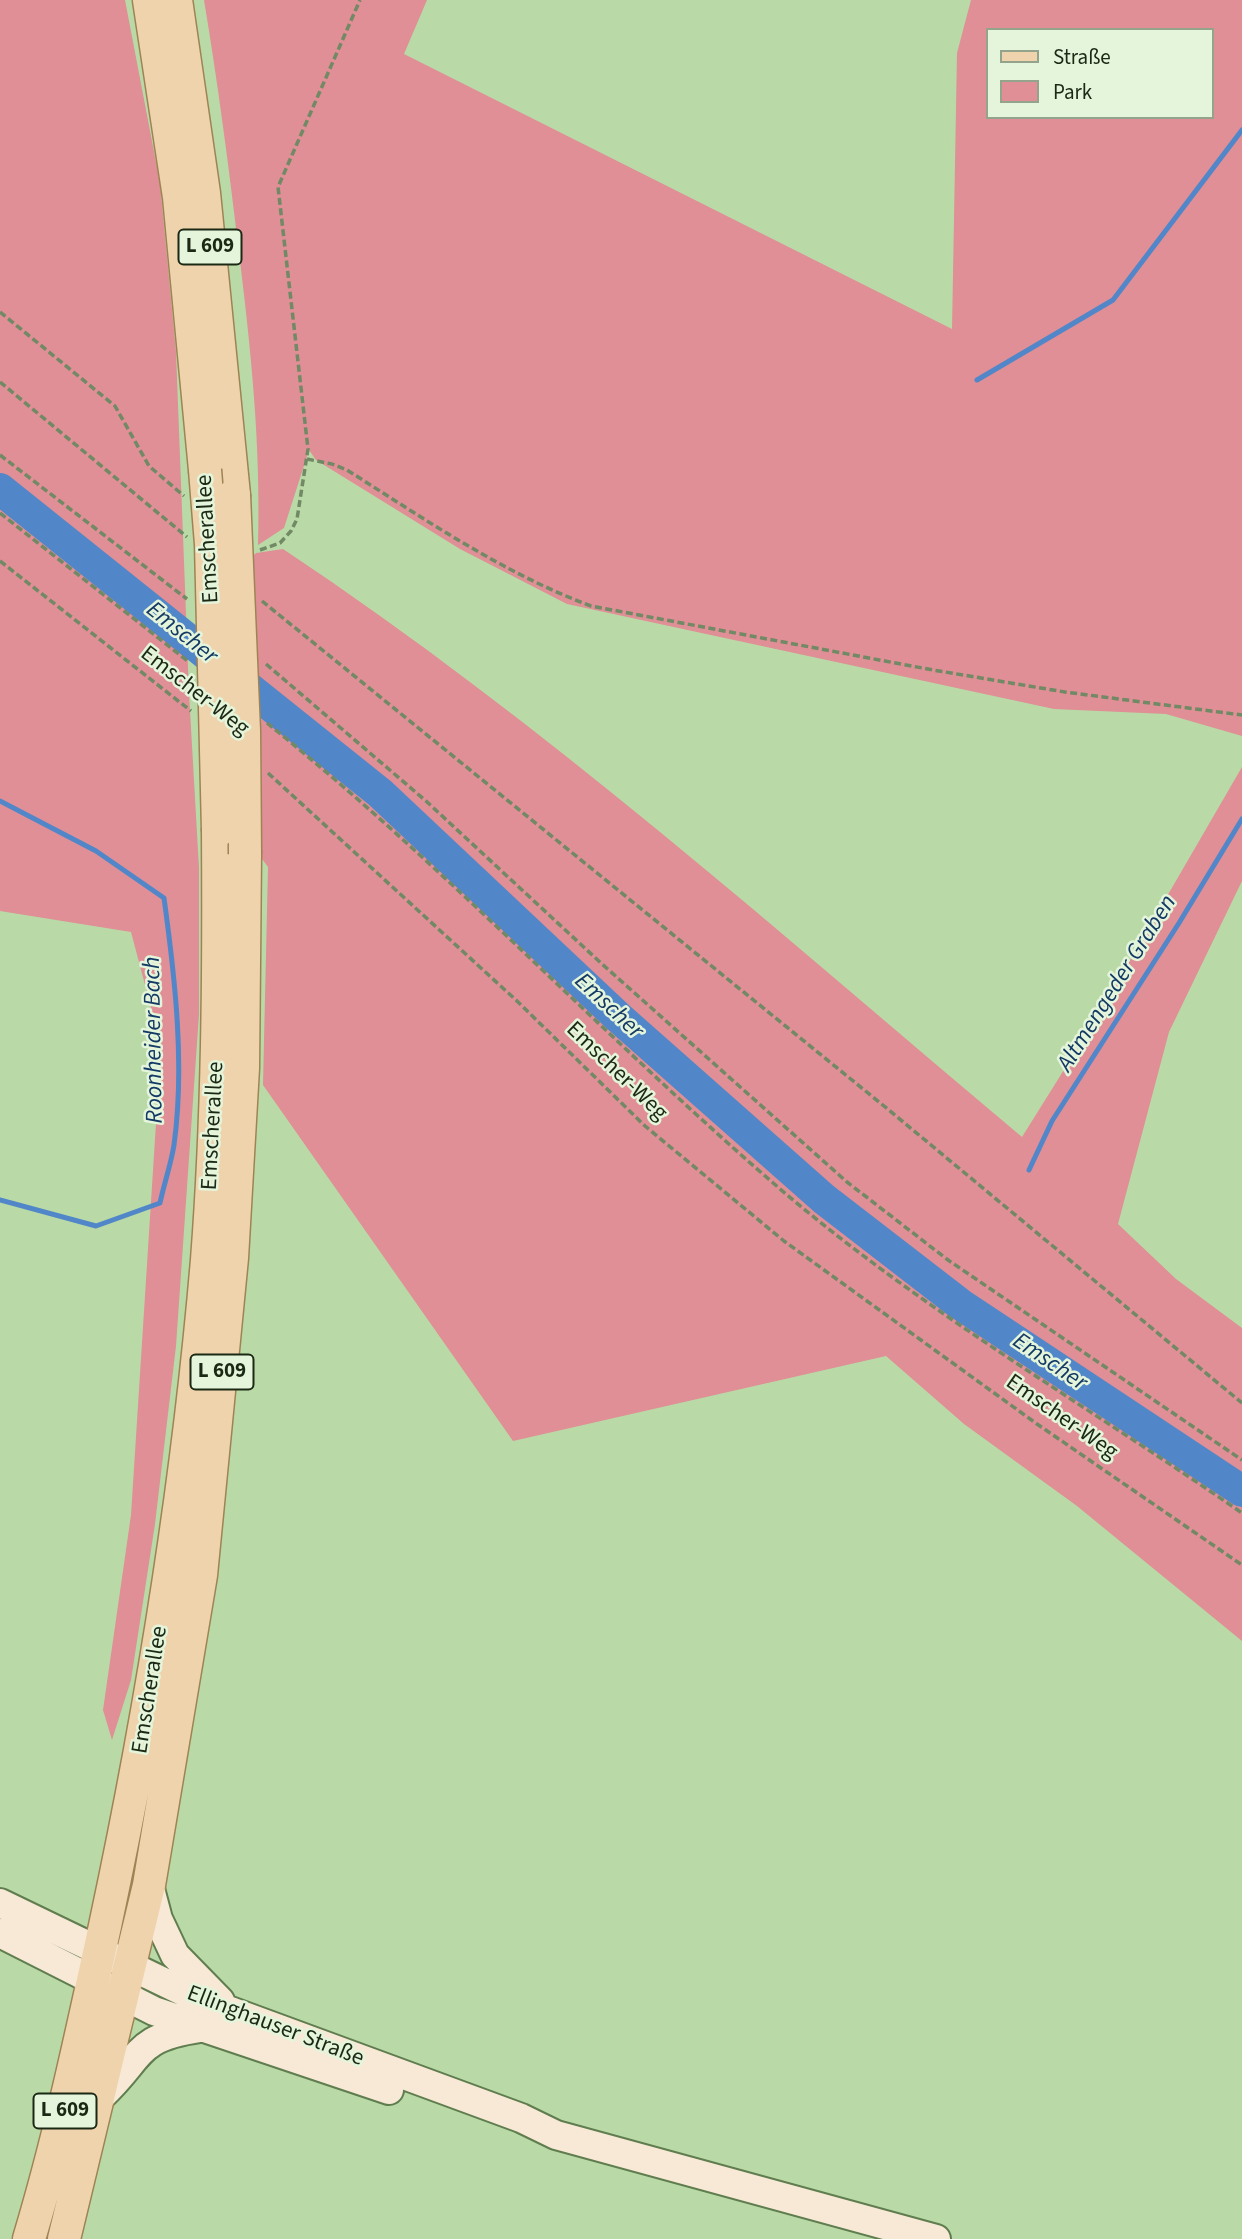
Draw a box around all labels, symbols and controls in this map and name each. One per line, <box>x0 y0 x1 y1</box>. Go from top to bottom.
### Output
legend <box>986 28 1214 119</box>
text: Straße <box>1053 42 1111 72</box>
text: Park <box>1053 77 1092 107</box>
road number: L 609 <box>178 230 242 264</box>
street label: Emscherallee <box>192 474 226 604</box>
water label: Emscher <box>139 597 223 671</box>
street label: Emscher-Weg <box>134 641 254 743</box>
water label: Altmengeder Graben <box>1052 890 1184 1078</box>
water label: Roonheider Bach <box>139 956 171 1124</box>
water label: Emscher <box>568 968 648 1046</box>
street label: Emscher-Weg <box>559 1017 673 1127</box>
street label: Emscherallee <box>197 1061 231 1191</box>
water label: Emscher <box>1006 1328 1092 1398</box>
road number: L 609 <box>190 1354 254 1390</box>
street label: Emscher-Weg <box>1000 1369 1122 1467</box>
street label: Emscherallee <box>127 1624 175 1756</box>
street label: Ellinghauser Straße <box>183 1981 367 2073</box>
road number: L 609 <box>34 2094 96 2128</box>

